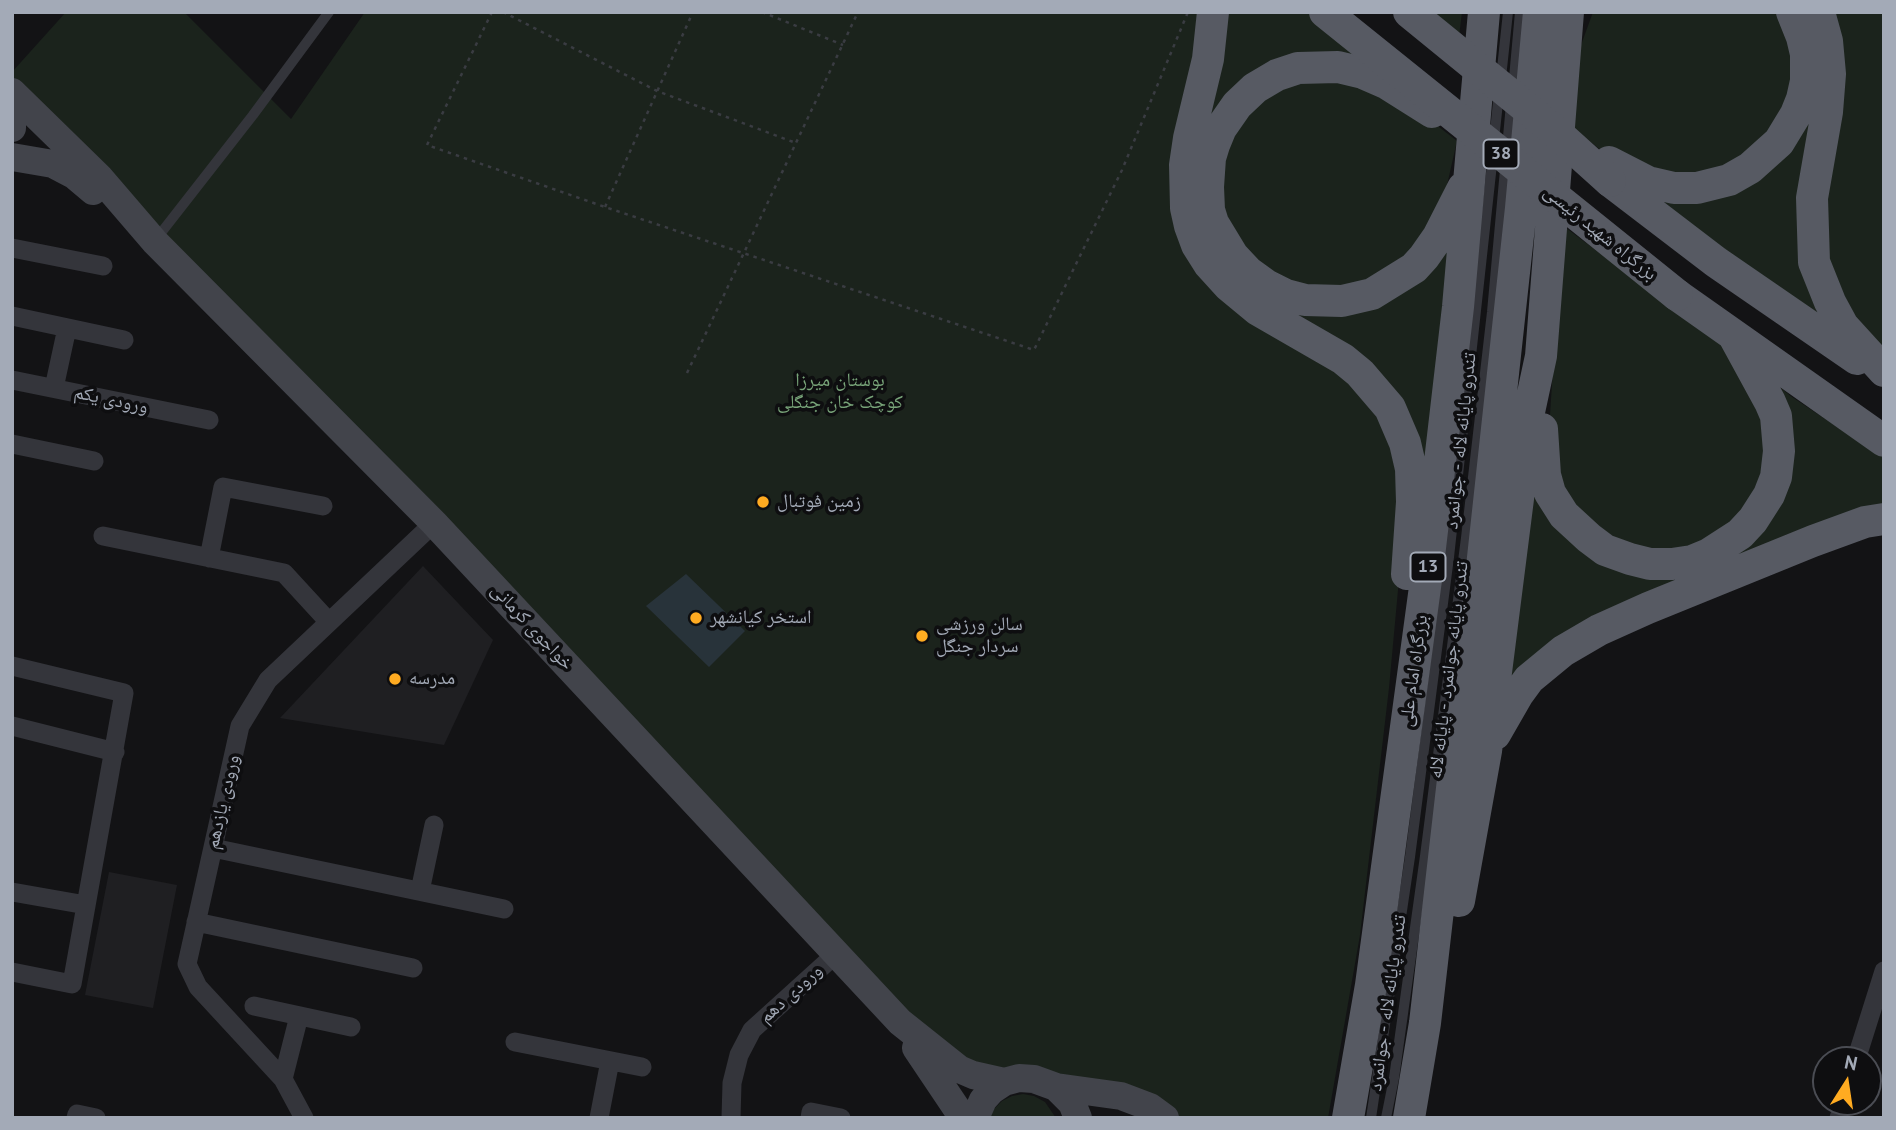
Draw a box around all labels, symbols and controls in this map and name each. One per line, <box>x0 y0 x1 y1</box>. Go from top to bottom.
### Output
road number: 38 <box>1484 140 1518 168</box>
street label: بزرگراه شهید رئیسی <box>1539 180 1661 286</box>
street label: تندرو پایانه لاله - جوانمرد <box>1440 352 1482 530</box>
park label: بوستان میرزا کوچک خان جنگلی <box>777 370 903 414</box>
street label: ورودی یکم <box>72 381 150 419</box>
place label: زمین فوتبال <box>777 491 861 513</box>
marker: زمین فوتبال <box>755 494 771 510</box>
road number: 13 <box>1410 552 1446 582</box>
street label: تندرو پایانه جوانمرد - پایانه لاله <box>1424 560 1474 780</box>
street label: خواجوی کرمانی <box>486 579 578 675</box>
place label: استخر کیانشهر <box>710 607 812 629</box>
marker: استخر کیانشهر <box>688 610 704 626</box>
place label: سالن ورزشی سردار جنگل <box>936 614 1023 658</box>
street label: بزرگراه امام علی <box>1395 614 1433 728</box>
marker: سالن ورزشی سردار جنگل <box>914 628 930 644</box>
place label: مدرسه <box>409 668 455 690</box>
marker: مدرسه <box>387 671 403 687</box>
street label: ورودی یازدهم <box>201 753 245 851</box>
street label: تندرو پایانه لاله - جوانمرد <box>1364 914 1412 1092</box>
street label: ورودی دهم <box>755 960 827 1028</box>
north arrow <box>1812 1046 1882 1116</box>
text: N <box>1842 1049 1860 1075</box>

